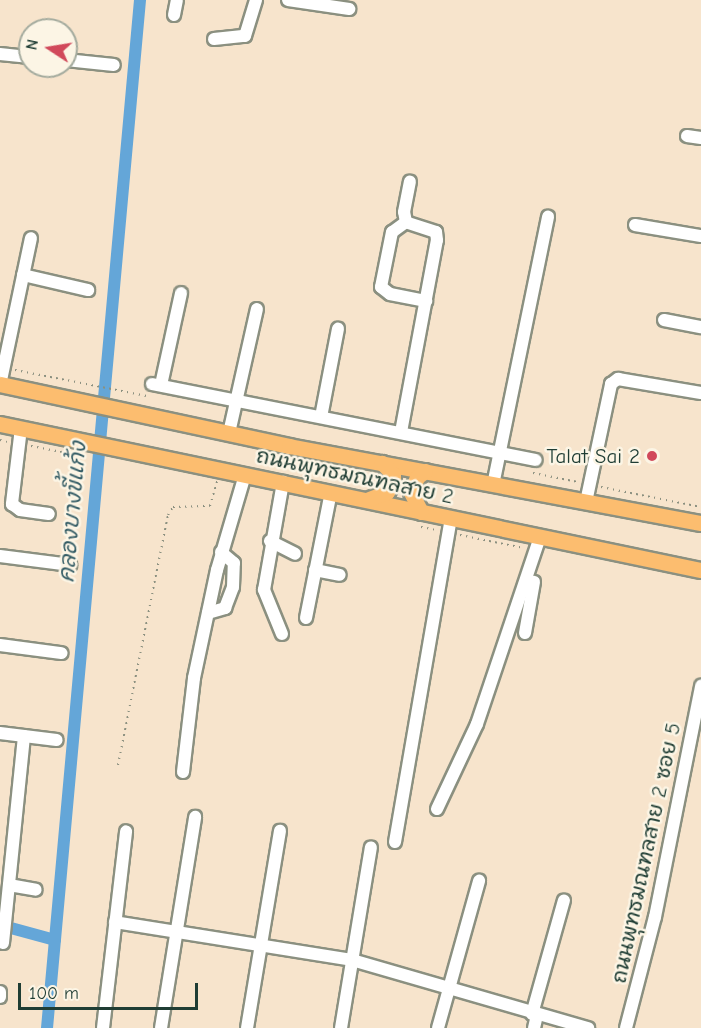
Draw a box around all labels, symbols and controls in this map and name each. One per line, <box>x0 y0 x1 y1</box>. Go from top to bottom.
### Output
north arrow <box>18 18 78 78</box>
text: N <box>22 38 42 52</box>
water label: คลองบางขี้แก้ง <box>54 441 92 583</box>
street label: ถนนพุทธมณฑลสาย 2 <box>254 443 456 509</box>
place label: Talat Sai 2 <box>547 443 640 469</box>
marker: Talat Sai 2 <box>645 449 659 463</box>
street label: ถนนพุทธมณฑลสาย 2 ซอย 5 <box>606 720 686 986</box>
scale bar <box>21 971 201 1009</box>
text: 100 m <box>29 983 79 1004</box>

